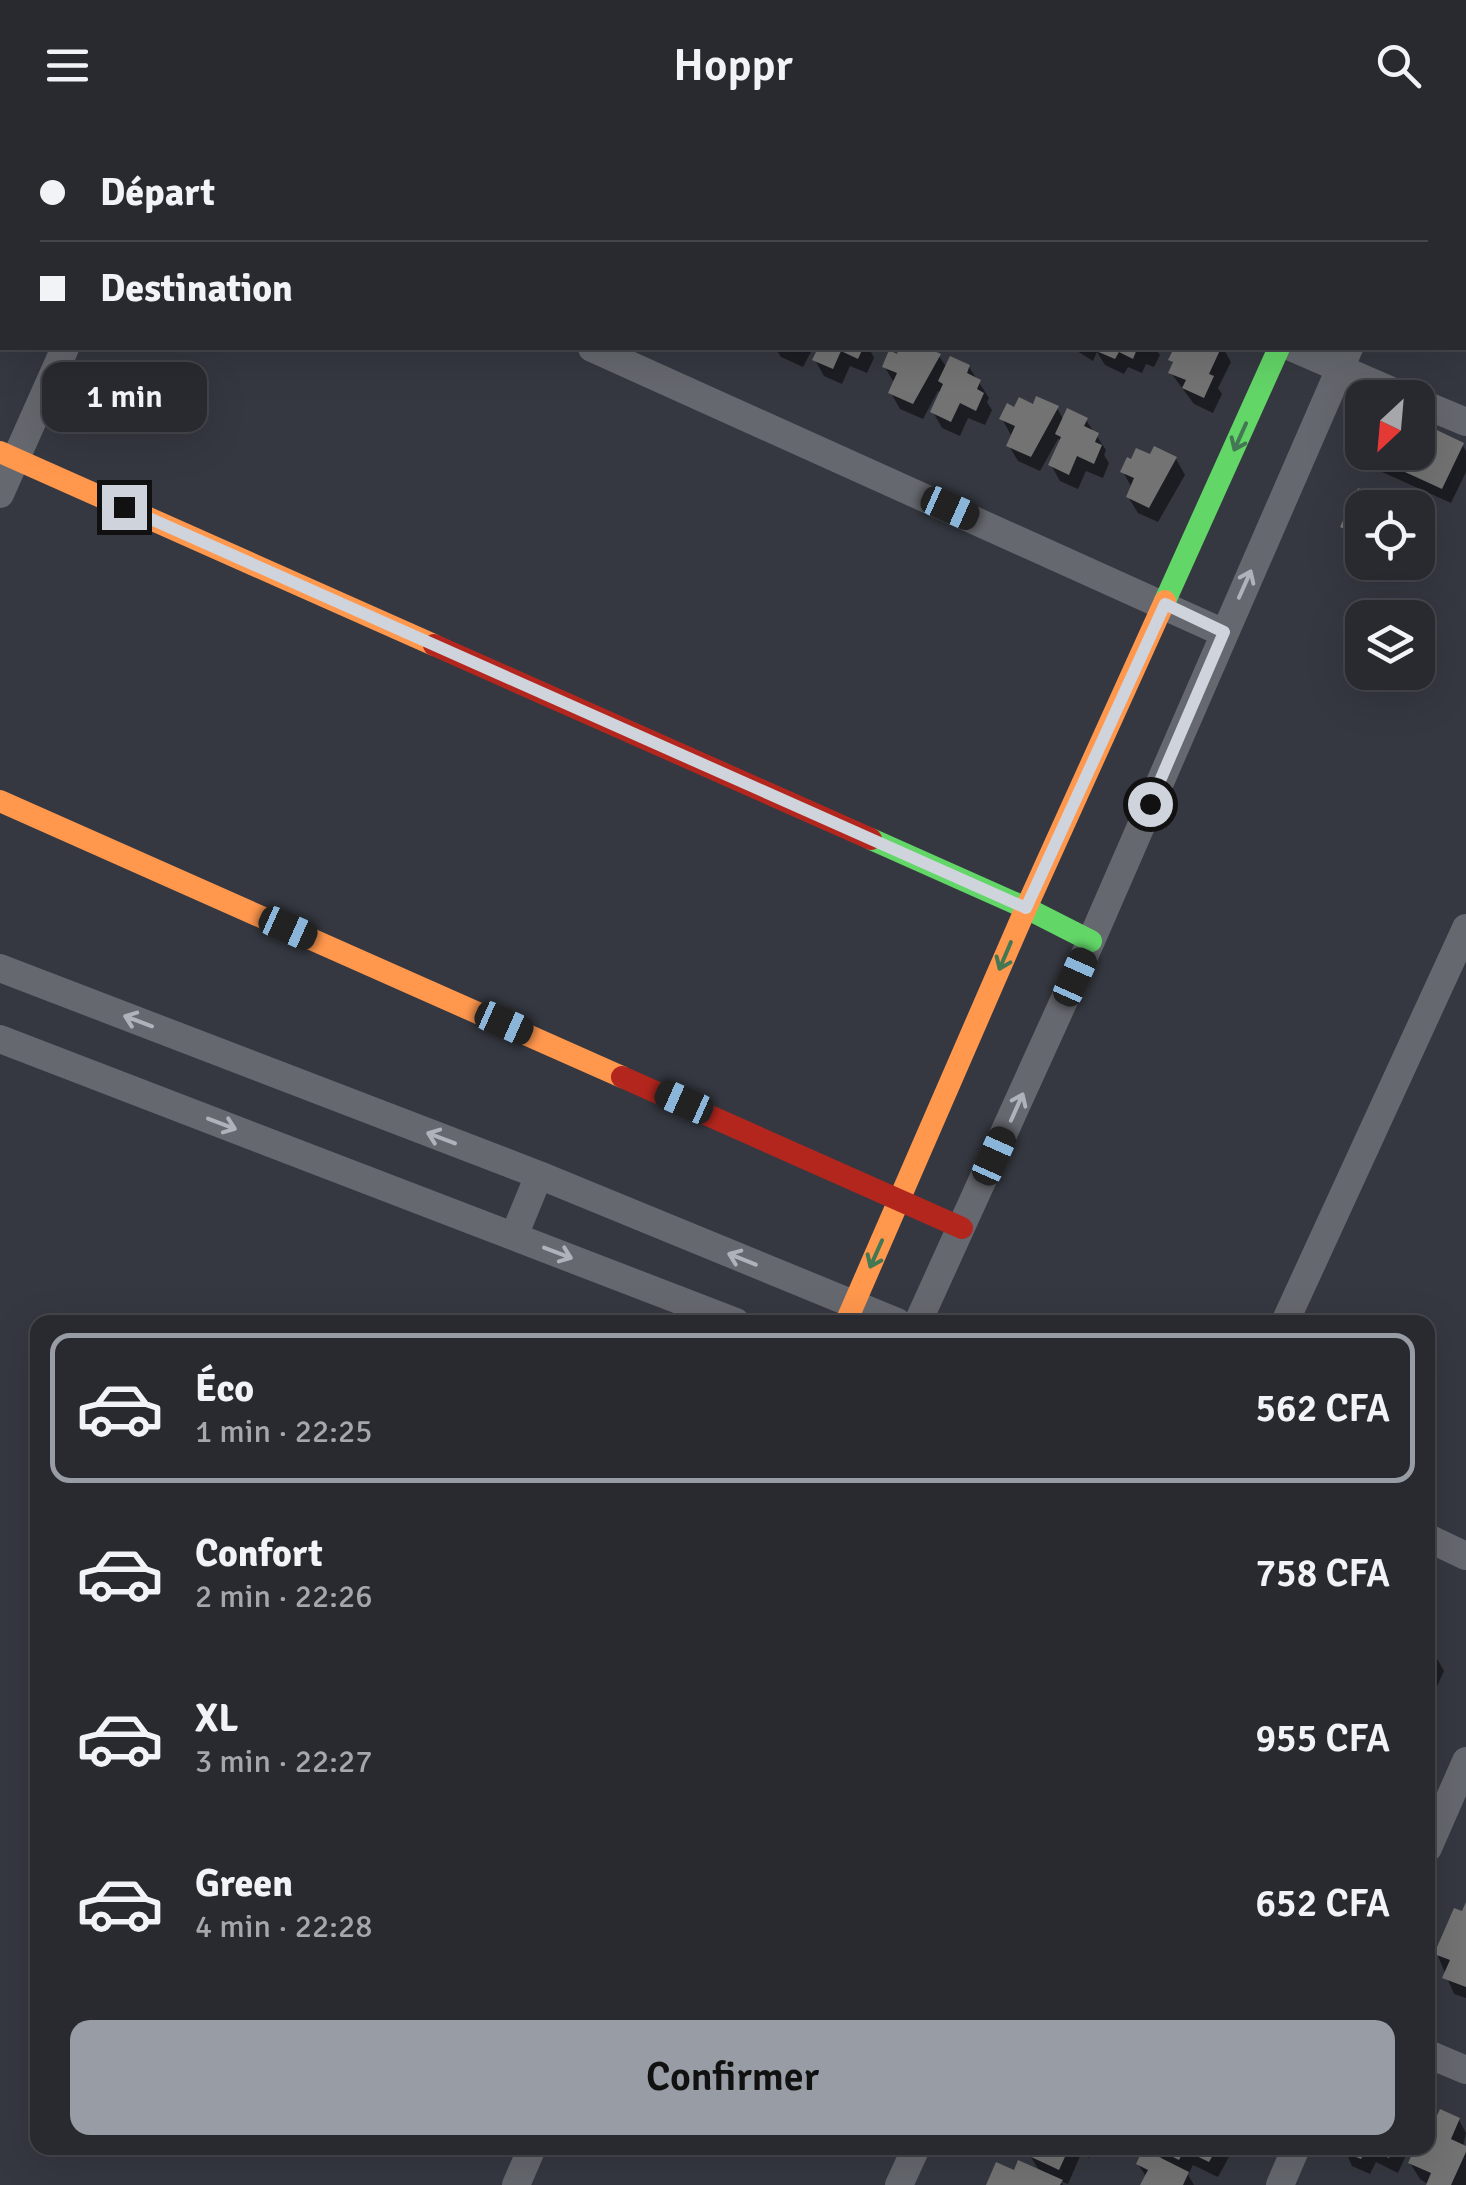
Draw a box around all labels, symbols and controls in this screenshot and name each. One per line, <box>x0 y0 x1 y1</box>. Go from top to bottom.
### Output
icon: menu <box>40 38 95 93</box>
text: Hoppr <box>673 38 793 93</box>
icon: search <box>1371 38 1426 93</box>
text: Départ <box>100 169 215 216</box>
text: Destination <box>100 265 293 312</box>
callout: 1 min <box>42 362 206 432</box>
text: 1 min <box>86 377 163 416</box>
north arrow <box>1345 380 1435 470</box>
map controls <box>1345 380 1435 690</box>
one-way arrow <box>1229 421 1248 451</box>
car <box>916 482 984 534</box>
route end <box>102 485 147 530</box>
button: locate <box>1345 490 1435 580</box>
one-way arrow <box>1237 569 1255 600</box>
button: layers <box>1345 600 1435 690</box>
route start <box>1128 782 1173 827</box>
car <box>254 902 322 954</box>
one-way arrow <box>995 940 1013 971</box>
car <box>1049 943 1101 1011</box>
car <box>470 997 538 1049</box>
one-way arrow <box>123 1011 154 1029</box>
car <box>650 1076 718 1128</box>
one-way arrow <box>1009 1092 1027 1122</box>
one-way arrow <box>206 1116 236 1134</box>
car <box>968 1122 1020 1190</box>
one-way arrow <box>426 1127 456 1145</box>
one-way arrow <box>866 1238 884 1269</box>
one-way arrow <box>542 1245 572 1263</box>
one-way arrow <box>728 1248 758 1266</box>
icon: car <box>75 1363 165 1453</box>
text: Éco <box>195 1365 254 1412</box>
text: 562 CFA <box>1256 1385 1390 1432</box>
text: 1 min · 22:25 <box>195 1412 373 1451</box>
icon: car <box>75 1528 165 1618</box>
text: Confort <box>195 1530 323 1577</box>
text: 758 CFA <box>1256 1550 1390 1597</box>
text: 2 min · 22:26 <box>195 1577 373 1616</box>
icon: car <box>75 1693 165 1783</box>
text: XL <box>195 1695 238 1742</box>
text: 955 CFA <box>1256 1715 1390 1762</box>
text: 3 min · 22:27 <box>195 1742 373 1781</box>
icon: car <box>75 1858 165 1948</box>
text: Green <box>195 1860 293 1907</box>
text: 652 CFA <box>1256 1880 1390 1927</box>
text: 4 min · 22:28 <box>195 1907 373 1946</box>
button: Confirmer <box>70 2020 1395 2135</box>

